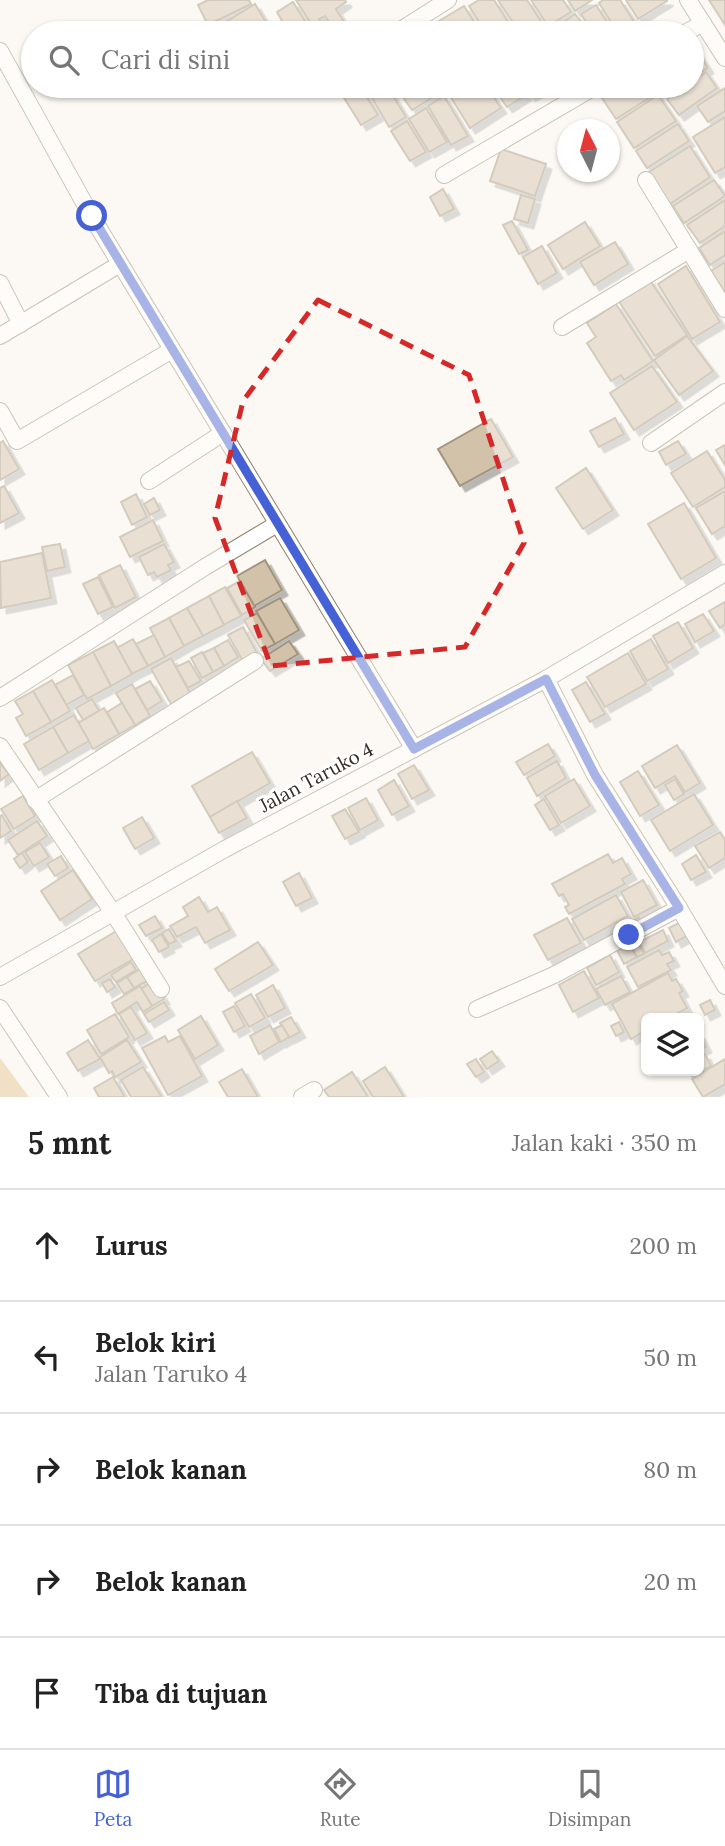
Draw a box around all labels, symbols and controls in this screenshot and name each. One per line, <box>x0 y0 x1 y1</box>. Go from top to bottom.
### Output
search box <box>21 21 704 98</box>
icon: search <box>45 41 83 79</box>
text: Cari di sini <box>101 43 230 76</box>
north arrow <box>557 119 620 182</box>
route start <box>76 200 107 231</box>
street label: Jalan Taruko 4 <box>254 737 377 818</box>
route end <box>613 919 644 950</box>
map controls <box>641 1013 704 1076</box>
button: layers <box>641 1013 704 1076</box>
text: 5 mnt <box>28 1124 111 1162</box>
text: Jalan kaki · 350 m <box>512 1128 697 1157</box>
icon: ahead <box>28 1226 66 1264</box>
text: Lurus <box>95 1229 168 1262</box>
text: 200 m <box>629 1231 697 1260</box>
text: Belok kiri <box>95 1326 216 1359</box>
icon: left <box>28 1338 66 1376</box>
text: 50 m <box>644 1343 697 1372</box>
text: Jalan Taruko 4 <box>95 1359 247 1388</box>
icon: right <box>28 1450 66 1488</box>
text: Belok kanan <box>95 1453 247 1486</box>
text: 80 m <box>643 1455 697 1484</box>
icon: right <box>28 1562 66 1600</box>
text: Belok kanan <box>95 1565 247 1598</box>
text: 20 m <box>644 1567 697 1596</box>
icon: arrive <box>28 1674 66 1712</box>
text: Tiba di tujuan <box>95 1677 267 1710</box>
tab: Peta <box>94 1765 132 1831</box>
tab: Rute <box>320 1765 361 1831</box>
tab: Disimpan <box>548 1765 631 1831</box>

